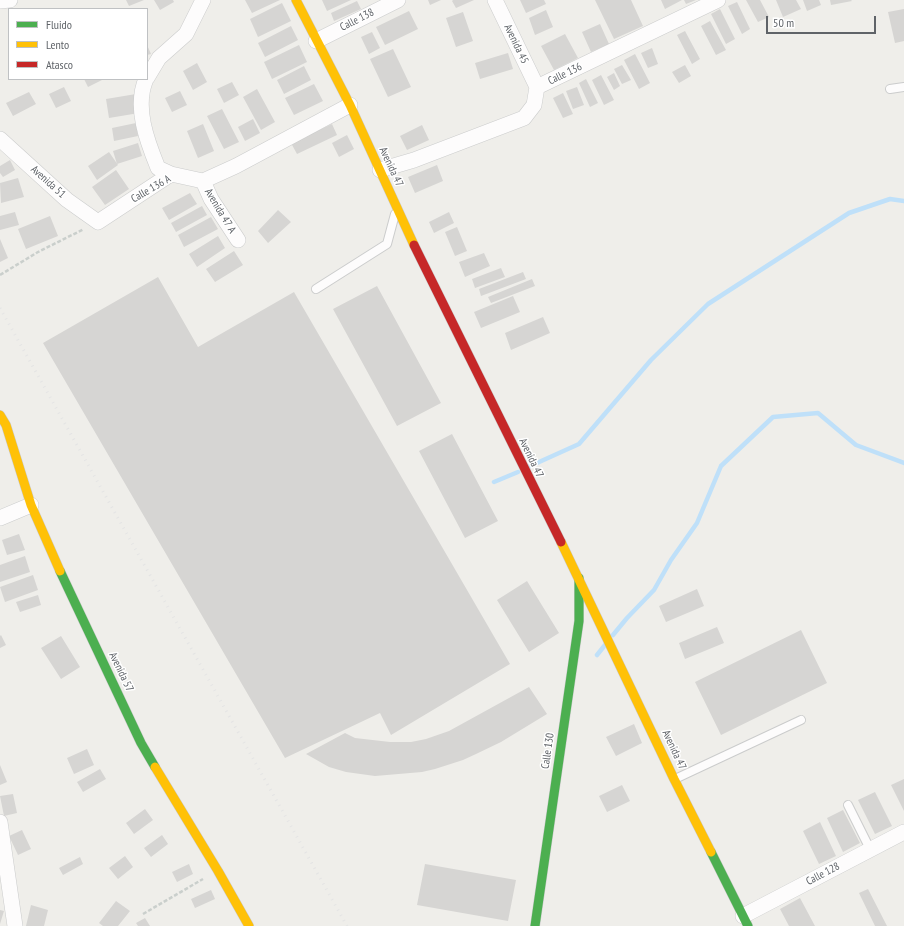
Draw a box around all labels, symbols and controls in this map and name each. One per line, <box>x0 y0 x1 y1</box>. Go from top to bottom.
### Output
street label: Calle 138 <box>338 6 376 34</box>
legend <box>8 8 148 80</box>
scale bar <box>768 8 878 34</box>
text: 50 m <box>773 15 794 30</box>
text: Fluido <box>46 17 72 32</box>
street label: Avenida 45 <box>501 22 531 66</box>
text: Lento <box>46 37 69 52</box>
text: Atasco <box>46 57 73 72</box>
street label: Calle 136 <box>546 60 584 88</box>
street label: Avenida 47 <box>376 145 406 189</box>
street label: Avenida 51 <box>28 163 68 201</box>
street label: Calle 136 A <box>129 172 173 206</box>
street label: Avenida 47 A <box>202 186 238 236</box>
street label: Avenida 47 <box>516 436 546 480</box>
street label: Avenida 57 <box>106 650 136 694</box>
street label: Avenida 47 <box>659 728 689 772</box>
street label: Calle 130 <box>539 732 557 770</box>
street label: Calle 128 <box>804 860 842 888</box>

